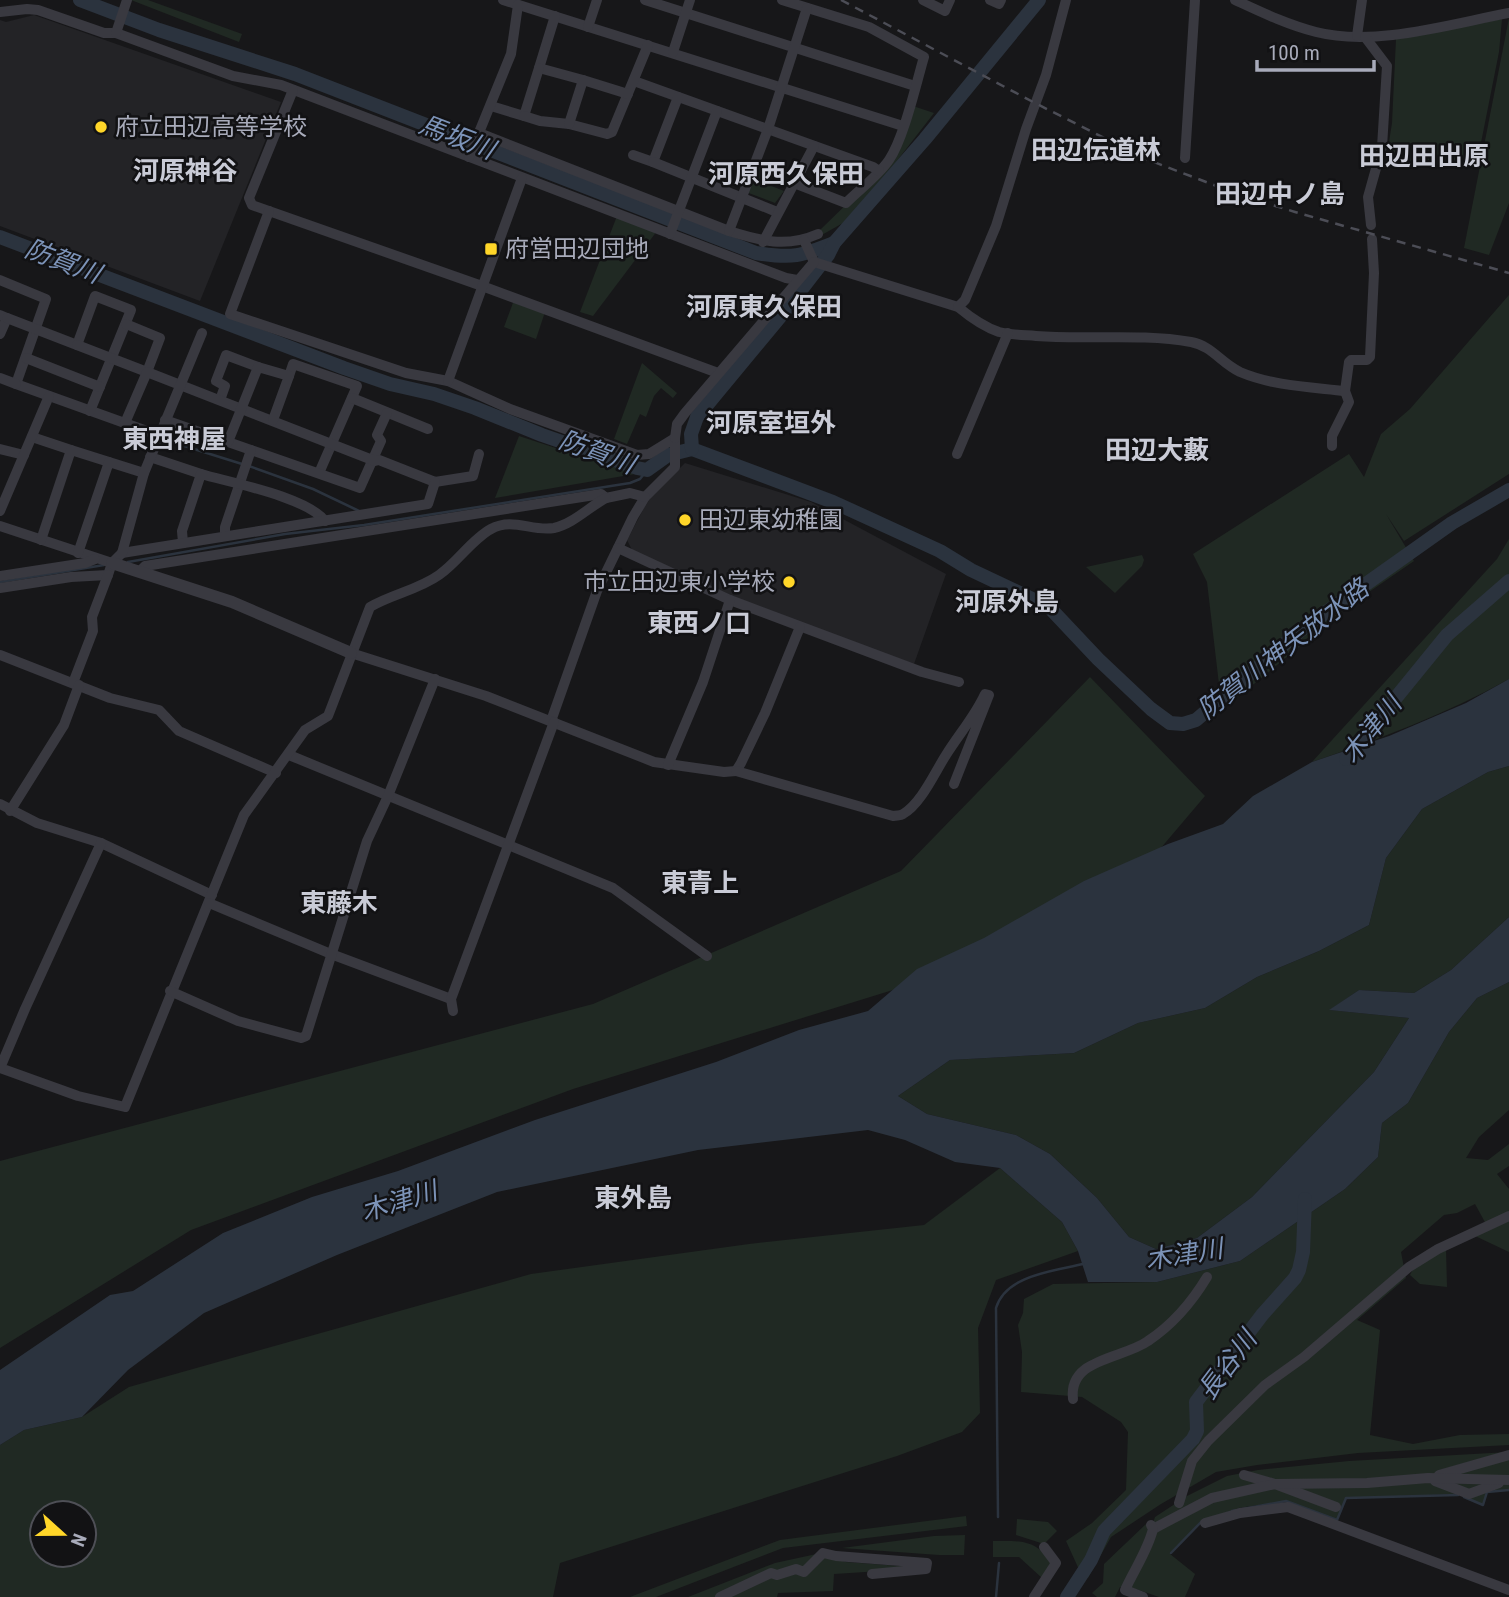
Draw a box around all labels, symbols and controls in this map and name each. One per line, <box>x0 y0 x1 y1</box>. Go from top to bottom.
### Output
scale bar <box>1257 28 1374 72</box>
text: 100 m <box>1268 41 1320 65</box>
water label: 馬坂川 <box>415 109 502 166</box>
place label: 府立田辺高等学校 <box>115 113 307 141</box>
marker: 府立田辺高等学校 <box>93 119 109 135</box>
district label: 田辺伝道林 <box>1031 135 1161 165</box>
district label: 田辺田出原 <box>1359 141 1489 171</box>
district label: 河原神谷 <box>133 156 237 186</box>
district label: 河原西久保田 <box>708 159 864 189</box>
district label: 田辺中ノ島 <box>1215 179 1345 209</box>
water label: 防賀川 <box>21 233 108 290</box>
place label: 府営田辺団地 <box>505 235 649 263</box>
marker: 府営田辺団地 <box>483 241 499 257</box>
district label: 河原東久保田 <box>686 292 842 322</box>
district label: 河原室垣外 <box>706 408 836 438</box>
district label: 東西神屋 <box>122 424 226 454</box>
water label: 防賀川 <box>555 425 642 480</box>
district label: 田辺大藪 <box>1105 435 1209 465</box>
place label: 田辺東幼稚園 <box>699 506 843 534</box>
marker: 田辺東幼稚園 <box>677 512 693 528</box>
place label: 市立田辺東小学校 <box>583 568 775 596</box>
water label: 防賀川神矢放水路 <box>1192 572 1376 725</box>
marker: 市立田辺東小学校 <box>781 574 797 590</box>
district label: 河原外島 <box>955 587 1059 617</box>
district label: 東西ノ口 <box>647 608 751 638</box>
water label: 木津川 <box>1335 687 1409 769</box>
district label: 東青上 <box>661 868 739 898</box>
district label: 東藤木 <box>300 888 378 918</box>
water label: 木津川 <box>357 1174 444 1227</box>
district label: 東外島 <box>594 1183 672 1213</box>
water label: 木津川 <box>1143 1233 1228 1275</box>
water label: 長谷川 <box>1192 1322 1264 1405</box>
north arrow <box>28 1499 98 1569</box>
text: N <box>66 1530 91 1549</box>

